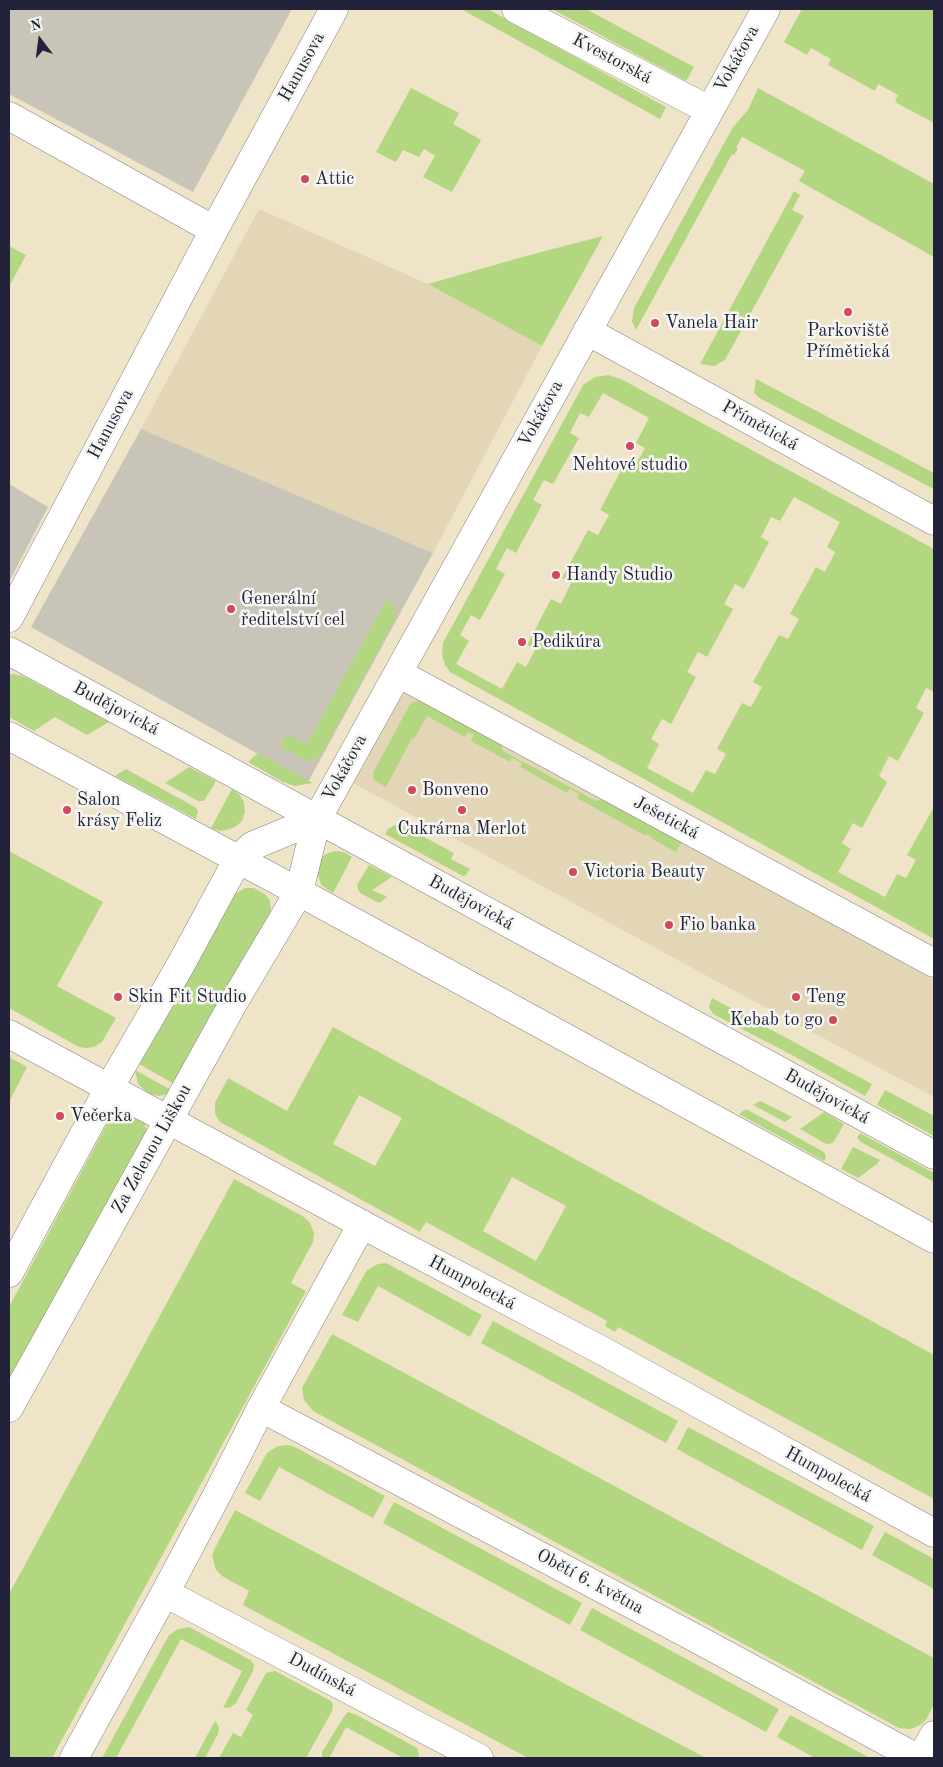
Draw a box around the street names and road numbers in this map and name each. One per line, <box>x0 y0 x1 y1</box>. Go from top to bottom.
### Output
street label: Vokáčova <box>710 22 764 96</box>
street label: Hanusova <box>274 28 330 106</box>
street label: Kvestorská <box>569 29 655 89</box>
street label: Vokáčova <box>514 377 568 451</box>
street label: Hanusova <box>84 385 138 463</box>
street label: Přímětická <box>718 396 802 456</box>
street label: Budějovická <box>69 677 163 741</box>
street label: Vokáčova <box>318 731 372 805</box>
street label: Ješetická <box>629 792 703 844</box>
street label: Budějovická <box>425 871 517 935</box>
street label: Budějovická <box>781 1065 873 1129</box>
street label: Za Zelenou Liškou <box>107 1080 197 1218</box>
street label: Humpolecká <box>425 1251 519 1315</box>
street label: Humpolecká <box>781 1442 875 1508</box>
street label: Obětí 6. května <box>533 1545 647 1619</box>
street label: Dudínská <box>284 1648 360 1702</box>

